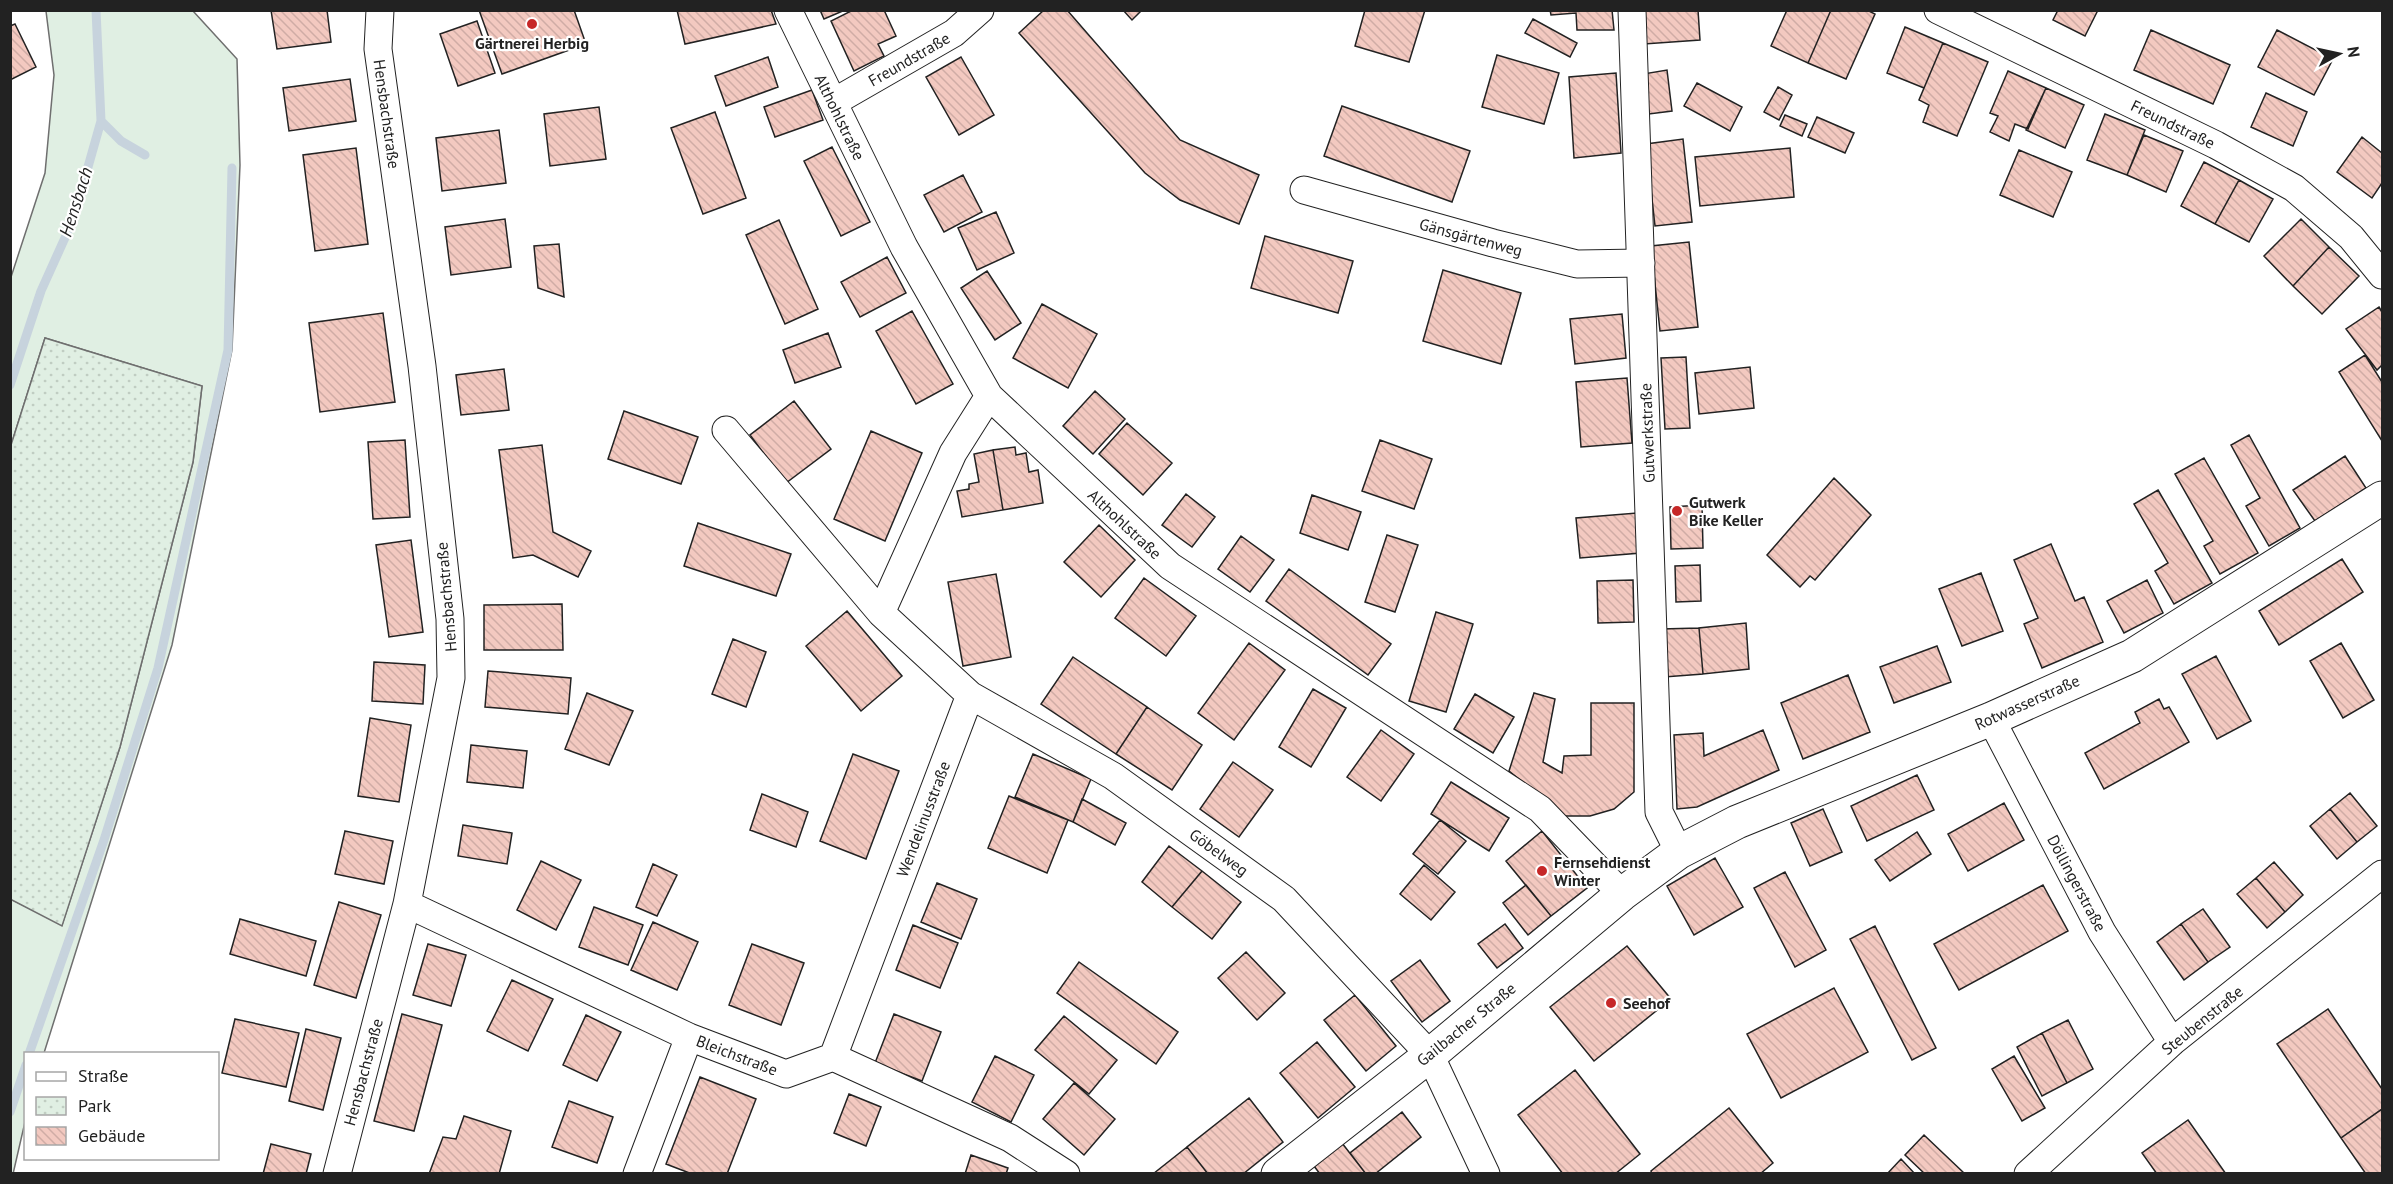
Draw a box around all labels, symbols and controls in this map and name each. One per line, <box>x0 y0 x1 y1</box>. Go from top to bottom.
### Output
marker: Gärtnerei Herbig <box>525 17 539 31</box>
north arrow <box>2309 24 2369 84</box>
street label: Freundstraße <box>865 28 953 90</box>
place label: Gärtnerei Herbig <box>475 33 589 53</box>
text: N <box>2343 45 2364 59</box>
street label: Hensbachstraße <box>369 58 405 170</box>
street label: Althohlstraße <box>811 71 869 163</box>
street label: Freundstraße <box>2128 95 2218 153</box>
water label: Hensbach <box>54 164 98 239</box>
street label: Gänsgärtenweg <box>1417 214 1525 260</box>
street label: Gutwerkstraße <box>1635 383 1659 483</box>
street label: Althohlstraße <box>1084 485 1166 563</box>
place label: Gutwerk Bike Keller <box>1689 492 1763 530</box>
marker: Gutwerk Bike Keller <box>1670 504 1684 518</box>
street label: Hensbachstraße <box>431 541 461 653</box>
street label: Rotwasserstraße <box>1971 670 2083 734</box>
street label: Wendelinusstraße <box>892 758 954 880</box>
street label: Göbelweg <box>1186 824 1252 880</box>
street label: Döllingerstraße <box>2043 831 2111 935</box>
place label: Fernsehdienst Winter <box>1554 852 1651 890</box>
marker: Fernsehdienst Winter <box>1535 864 1549 878</box>
street label: Gailbacher Straße <box>1412 978 1520 1070</box>
street label: Steubenstraße <box>2157 981 2247 1059</box>
place label: Seehof <box>1623 993 1671 1013</box>
marker: Seehof <box>1604 996 1618 1010</box>
street label: Hensbachstraße <box>339 1016 387 1128</box>
street label: Bleichstraße <box>693 1030 781 1080</box>
legend <box>24 1052 219 1160</box>
text: Straße <box>78 1064 129 1087</box>
text: Park <box>78 1094 111 1117</box>
text: Gebäude <box>78 1124 145 1147</box>

